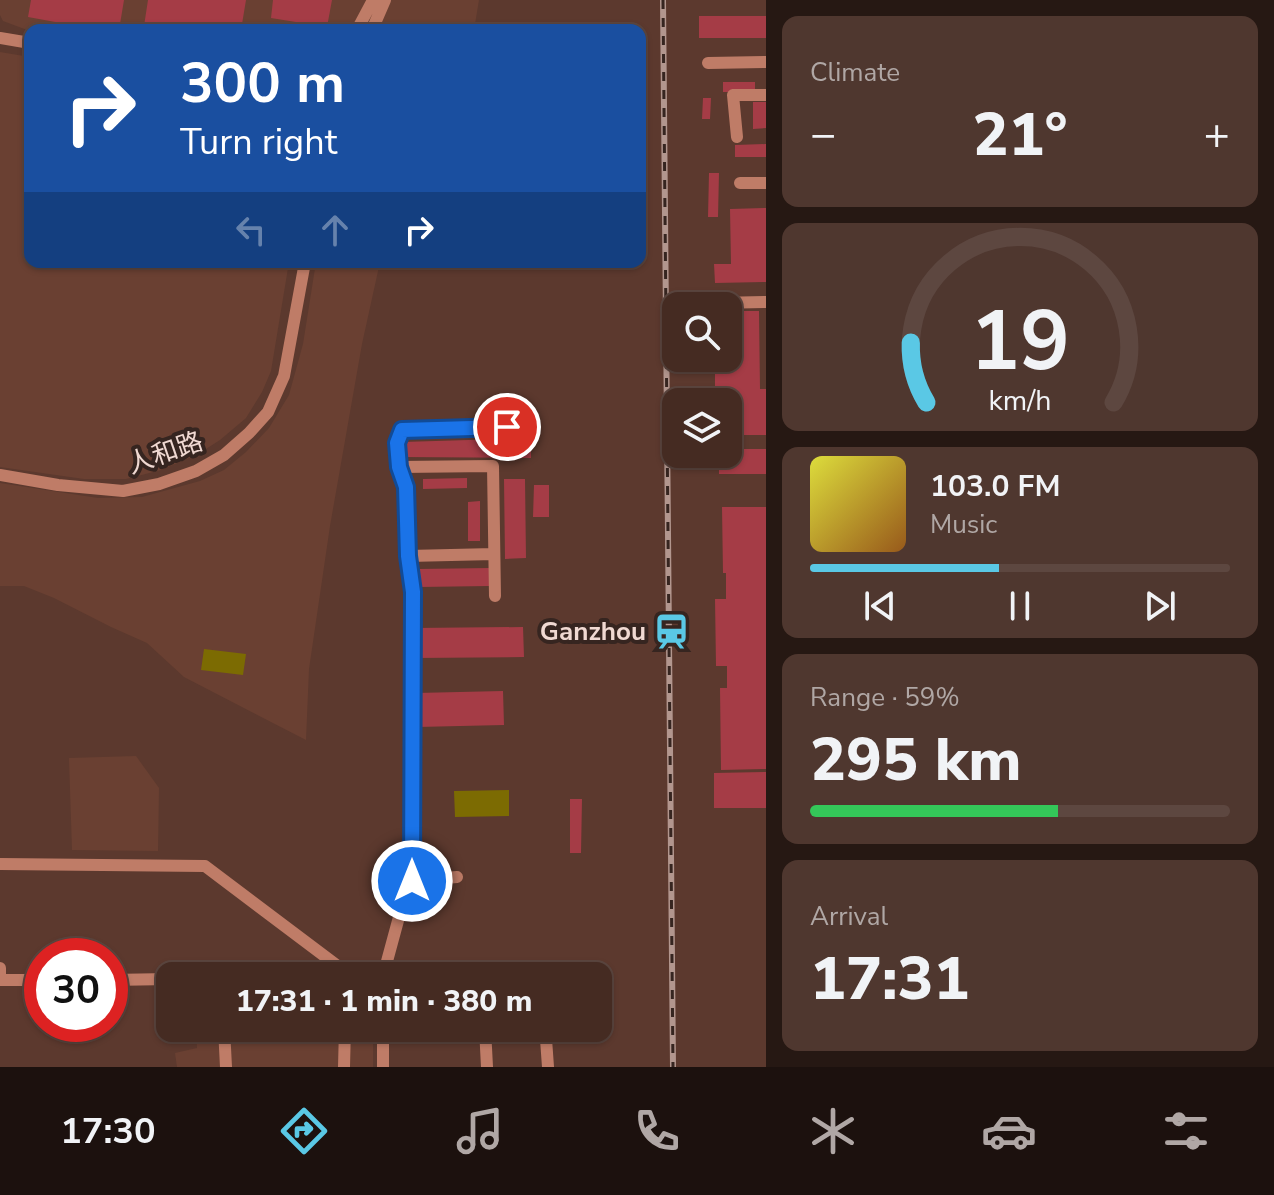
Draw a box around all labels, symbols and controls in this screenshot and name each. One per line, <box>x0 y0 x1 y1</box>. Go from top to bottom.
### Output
text: 300 m <box>180 45 345 122</box>
text: Climate <box>810 55 900 90</box>
icon: right <box>48 56 152 160</box>
text: 21° <box>972 94 1068 176</box>
text: − <box>810 105 836 165</box>
text: + <box>1204 105 1230 165</box>
text: Turn right <box>180 118 337 167</box>
icon: left <box>229 208 273 252</box>
icon: ahead <box>313 208 357 252</box>
icon: right <box>397 208 441 252</box>
text: 19 <box>970 284 1070 397</box>
map controls <box>662 292 742 468</box>
button: search <box>662 292 742 372</box>
text: km/h <box>989 381 1051 420</box>
button: layers <box>662 388 742 468</box>
pin <box>473 393 541 461</box>
icon: arrive <box>485 405 529 449</box>
street label: 人和路 <box>122 424 208 482</box>
text: 103.0 FM <box>930 466 1060 507</box>
text: Music <box>930 507 997 542</box>
icon: previous <box>858 584 902 628</box>
icon: pause <box>998 584 1042 628</box>
icon: next <box>1138 584 1182 628</box>
station icon: Ganzhou <box>653 612 691 650</box>
place label: Ganzhou <box>540 614 646 649</box>
text: Range · 59% <box>810 680 960 715</box>
text: 295 km <box>810 719 1022 801</box>
position arrow <box>370 839 454 923</box>
text: Arrival <box>810 899 888 934</box>
speed limit sign: 30 <box>24 938 128 1042</box>
text: 17:31 <box>810 938 970 1020</box>
text: 17:31 · 1 min · 380 m <box>236 981 532 1022</box>
icon: directions <box>276 1103 332 1159</box>
icon: music <box>452 1103 508 1159</box>
icon: phone <box>629 1103 685 1159</box>
icon: climate <box>805 1103 861 1159</box>
icon: car <box>981 1103 1037 1159</box>
icon: filters <box>1158 1103 1214 1159</box>
text: 17:30 <box>60 1107 156 1156</box>

